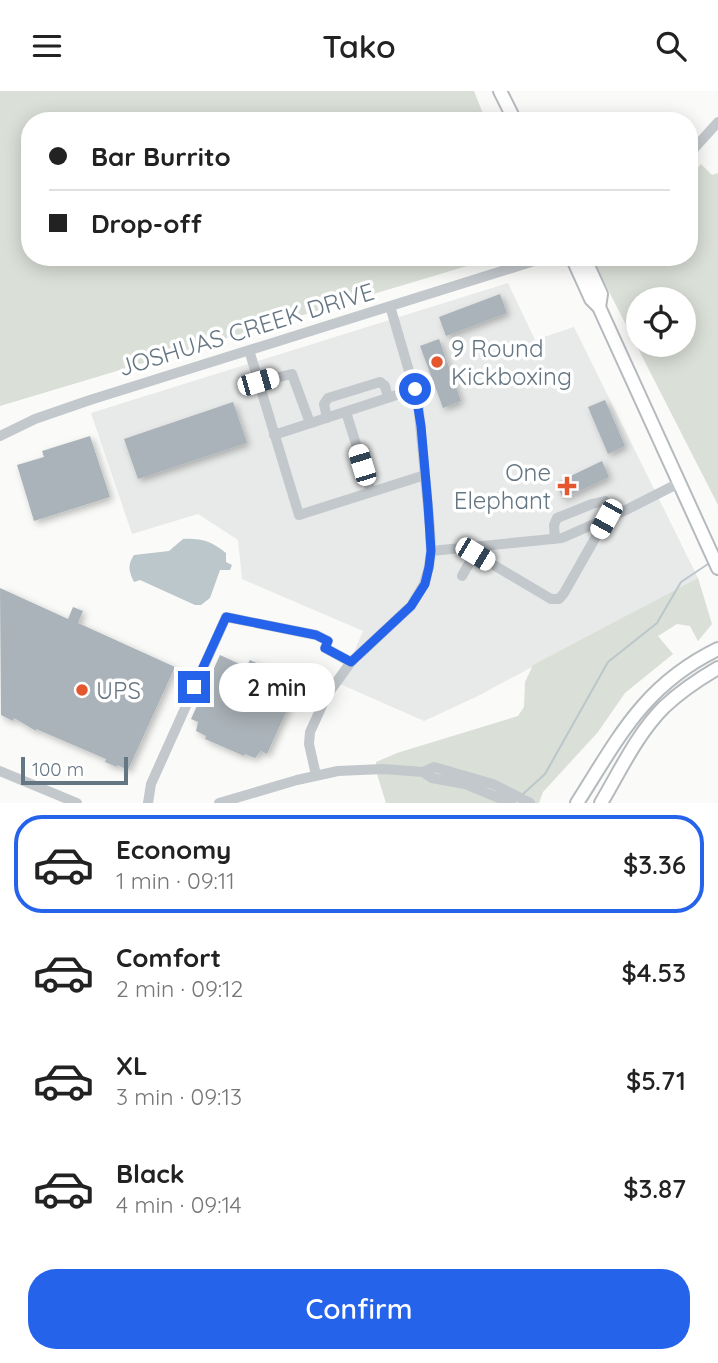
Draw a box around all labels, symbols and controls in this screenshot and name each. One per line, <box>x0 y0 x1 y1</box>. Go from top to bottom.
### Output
text: Tako <box>322 26 396 66</box>
icon: menu <box>28 27 66 65</box>
icon: search <box>652 27 690 65</box>
text: Bar Burrito <box>91 140 231 173</box>
text: Drop-off <box>91 207 202 240</box>
street label: JOSHUAS CREEK DRIVE <box>114 276 378 382</box>
map controls <box>626 287 696 357</box>
button: locate <box>626 287 696 357</box>
place label: 9 Round Kickboxing <box>451 333 572 391</box>
marker: 9 Round Kickboxing <box>429 354 445 370</box>
car <box>235 366 282 398</box>
route start <box>399 373 431 405</box>
car <box>346 442 379 488</box>
place label: One Elephant <box>454 457 551 515</box>
marker: One Elephant <box>557 476 577 496</box>
car <box>587 496 626 542</box>
car <box>452 534 499 574</box>
callout: 2 min <box>218 663 334 711</box>
route end <box>178 671 210 703</box>
text: 2 min <box>247 673 307 702</box>
place label: UPS <box>96 675 141 705</box>
marker: UPS <box>74 682 90 698</box>
scale bar <box>21 754 128 786</box>
text: 100 m <box>32 757 84 781</box>
icon: car <box>32 833 95 896</box>
text: Economy <box>116 833 231 866</box>
text: $3.36 <box>623 848 686 881</box>
text: 1 min · 09:11 <box>116 866 235 895</box>
icon: car <box>32 941 95 1004</box>
text: Comfort <box>116 941 221 974</box>
text: $4.53 <box>622 956 686 989</box>
text: 2 min · 09:12 <box>116 974 243 1003</box>
icon: car <box>32 1049 95 1112</box>
text: XL <box>116 1049 148 1082</box>
text: $5.71 <box>626 1064 686 1097</box>
text: 3 min · 09:13 <box>116 1082 242 1111</box>
icon: car <box>32 1157 95 1220</box>
text: Black <box>116 1157 185 1190</box>
text: $3.87 <box>623 1172 686 1205</box>
text: 4 min · 09:14 <box>116 1190 242 1219</box>
button: Confirm <box>28 1269 690 1349</box>

